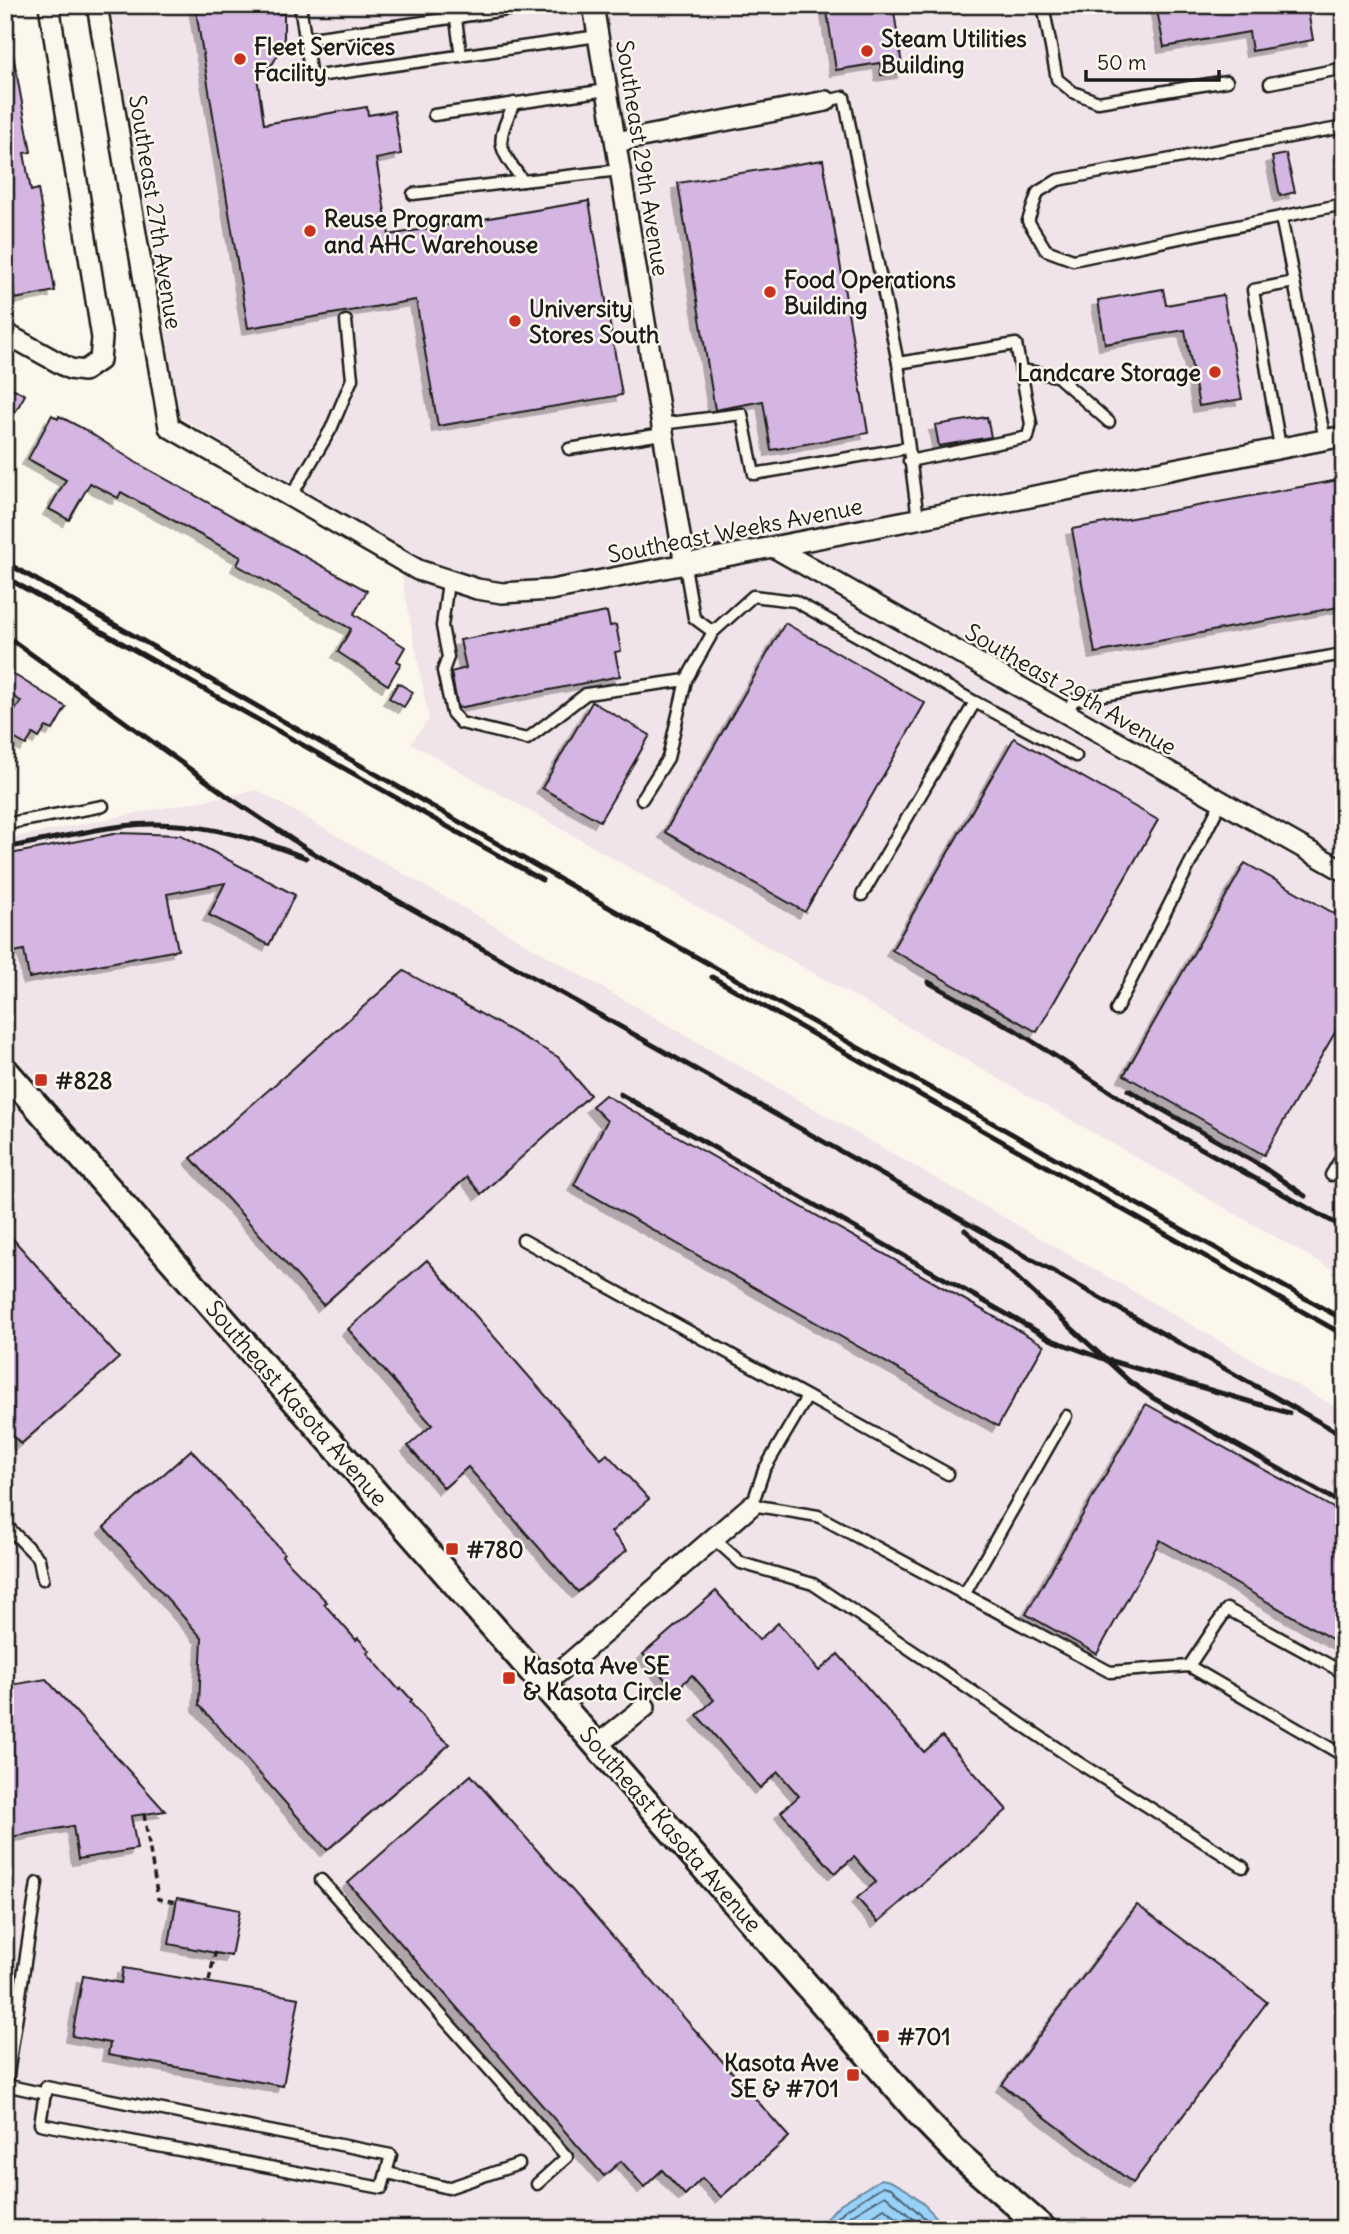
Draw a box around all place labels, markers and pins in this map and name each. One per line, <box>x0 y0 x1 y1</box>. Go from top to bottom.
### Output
place label: Steam Utilities Building <box>881 24 1027 79</box>
place label: Fleet Services Facility <box>254 32 395 87</box>
marker: Steam Utilities Building <box>859 43 875 59</box>
marker: Fleet Services Facility <box>232 51 248 67</box>
place label: Reuse Program and AHC Warehouse <box>324 204 538 259</box>
marker: Reuse Program and AHC Warehouse <box>302 223 318 239</box>
place label: Food Operations Building <box>784 265 956 320</box>
marker: Food Operations Building <box>762 284 778 300</box>
place label: University Stores South <box>529 294 659 349</box>
marker: University Stores South <box>507 313 523 329</box>
place label: Landcare Storage <box>1017 358 1201 387</box>
marker: Landcare Storage <box>1207 364 1223 380</box>
place label: #828 <box>55 1066 113 1095</box>
marker: #828 <box>33 1072 49 1088</box>
place label: #780 <box>466 1535 524 1564</box>
marker: #780 <box>444 1541 460 1557</box>
place label: Kasota Ave SE & Kasota Circle <box>523 1651 682 1706</box>
marker: Kasota Ave SE & Kasota Circle <box>501 1670 517 1686</box>
place label: #701 <box>897 2022 951 2051</box>
marker: #701 <box>875 2028 891 2044</box>
place label: Kasota Ave SE & #701 <box>724 2048 839 2103</box>
marker: Kasota Ave SE & #701 <box>845 2067 861 2083</box>

